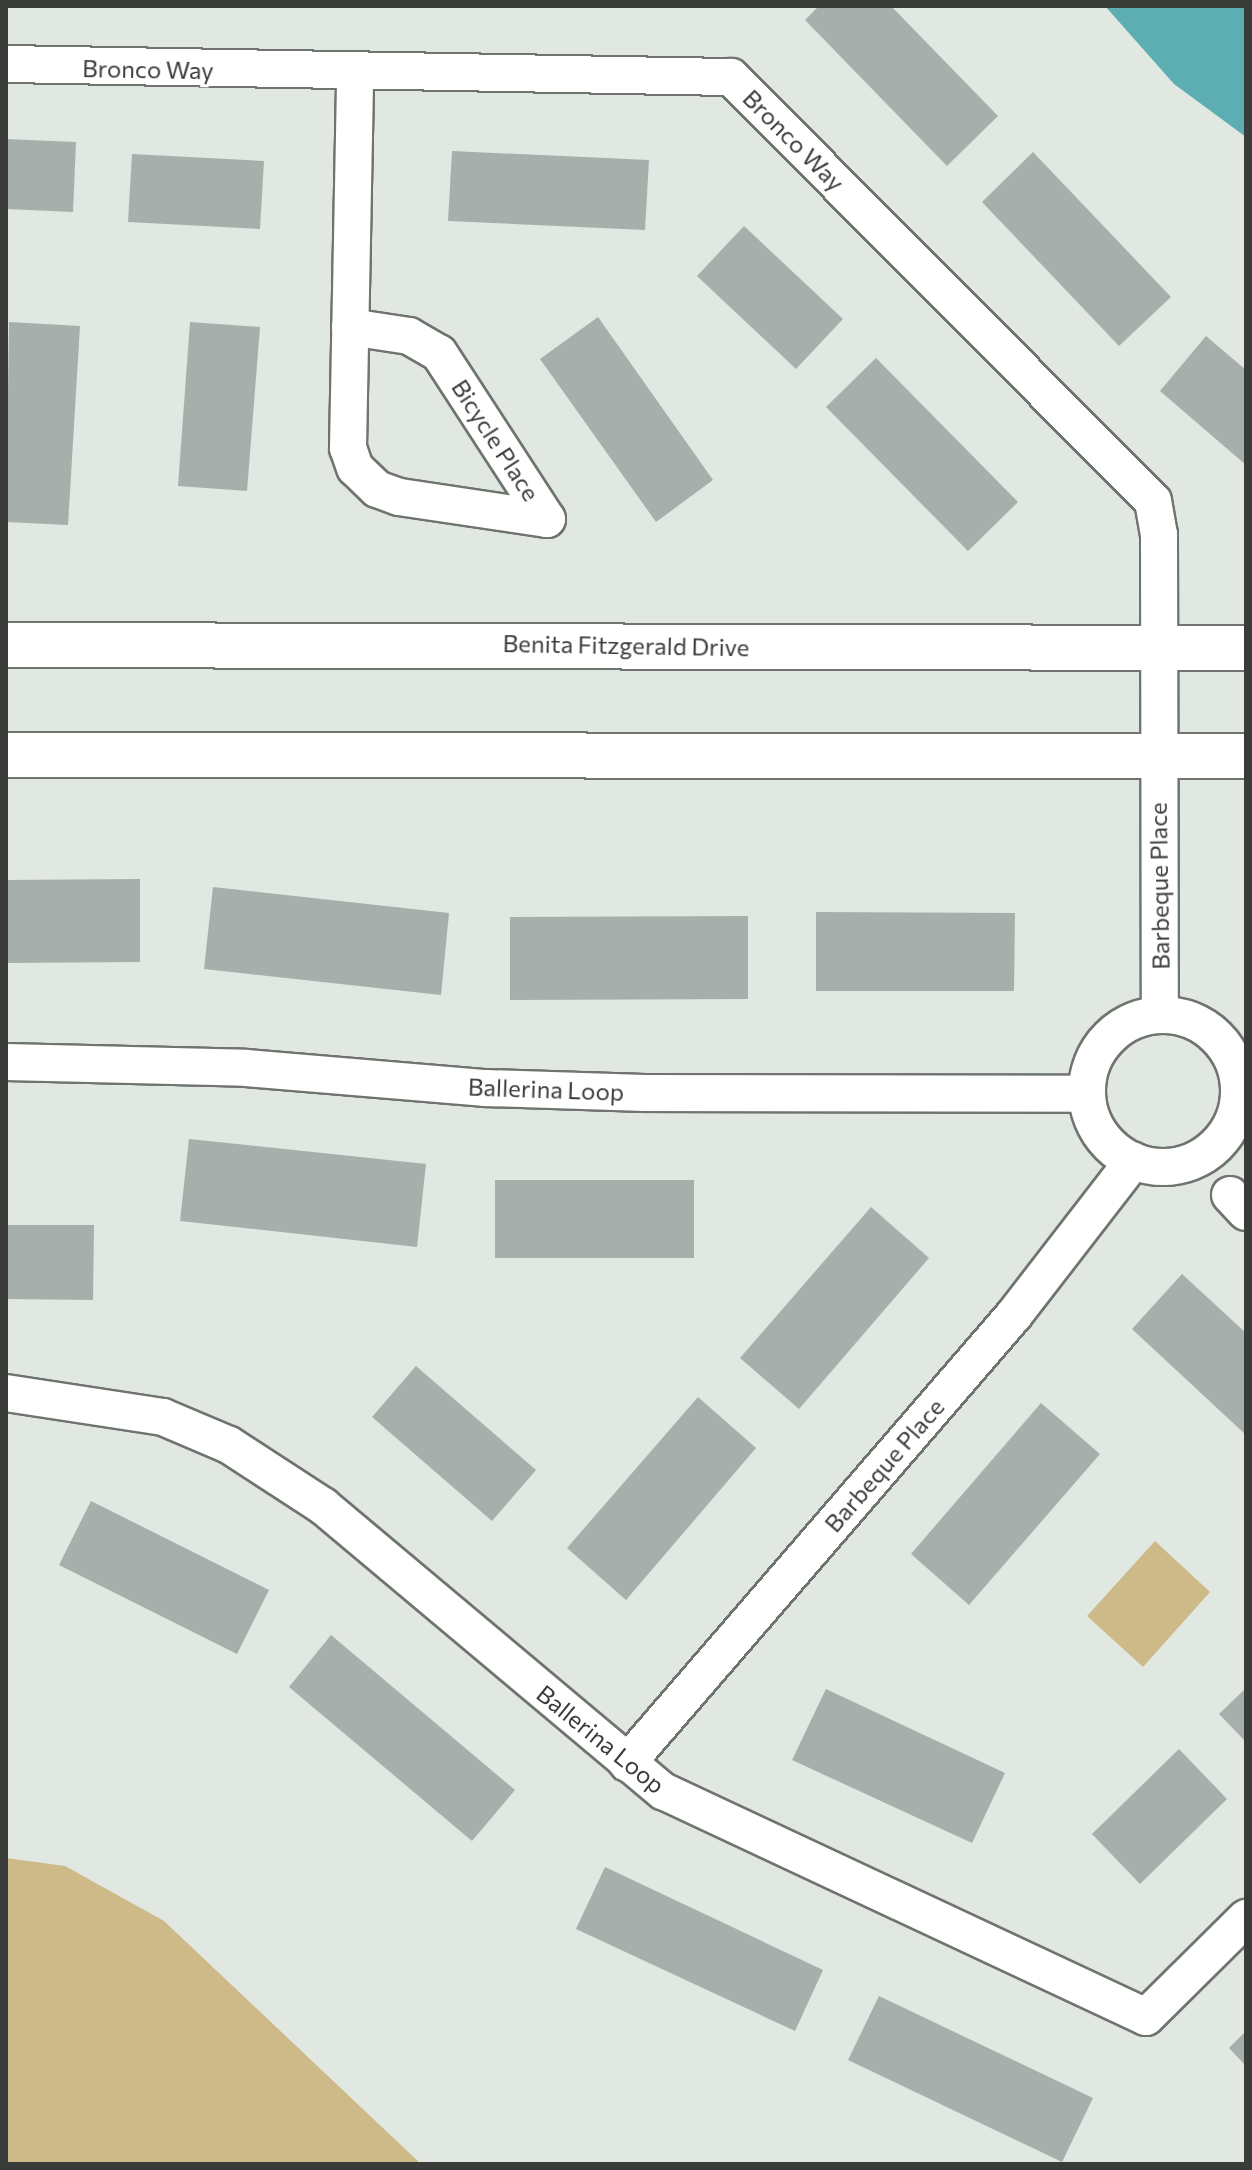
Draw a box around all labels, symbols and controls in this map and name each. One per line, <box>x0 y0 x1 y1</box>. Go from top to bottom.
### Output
street label: Bronco Way <box>82 53 214 85</box>
street label: Bronco Way <box>737 83 851 197</box>
street label: Bicycle Place <box>446 374 546 506</box>
street label: Benita Fitzgerald Drive <box>502 628 750 662</box>
street label: Barbeque Place <box>1143 802 1175 970</box>
street label: Ballerina Loop <box>467 1072 625 1106</box>
street label: Barbeque Place <box>818 1392 950 1538</box>
street label: Ballerina Loop <box>531 1679 671 1799</box>

